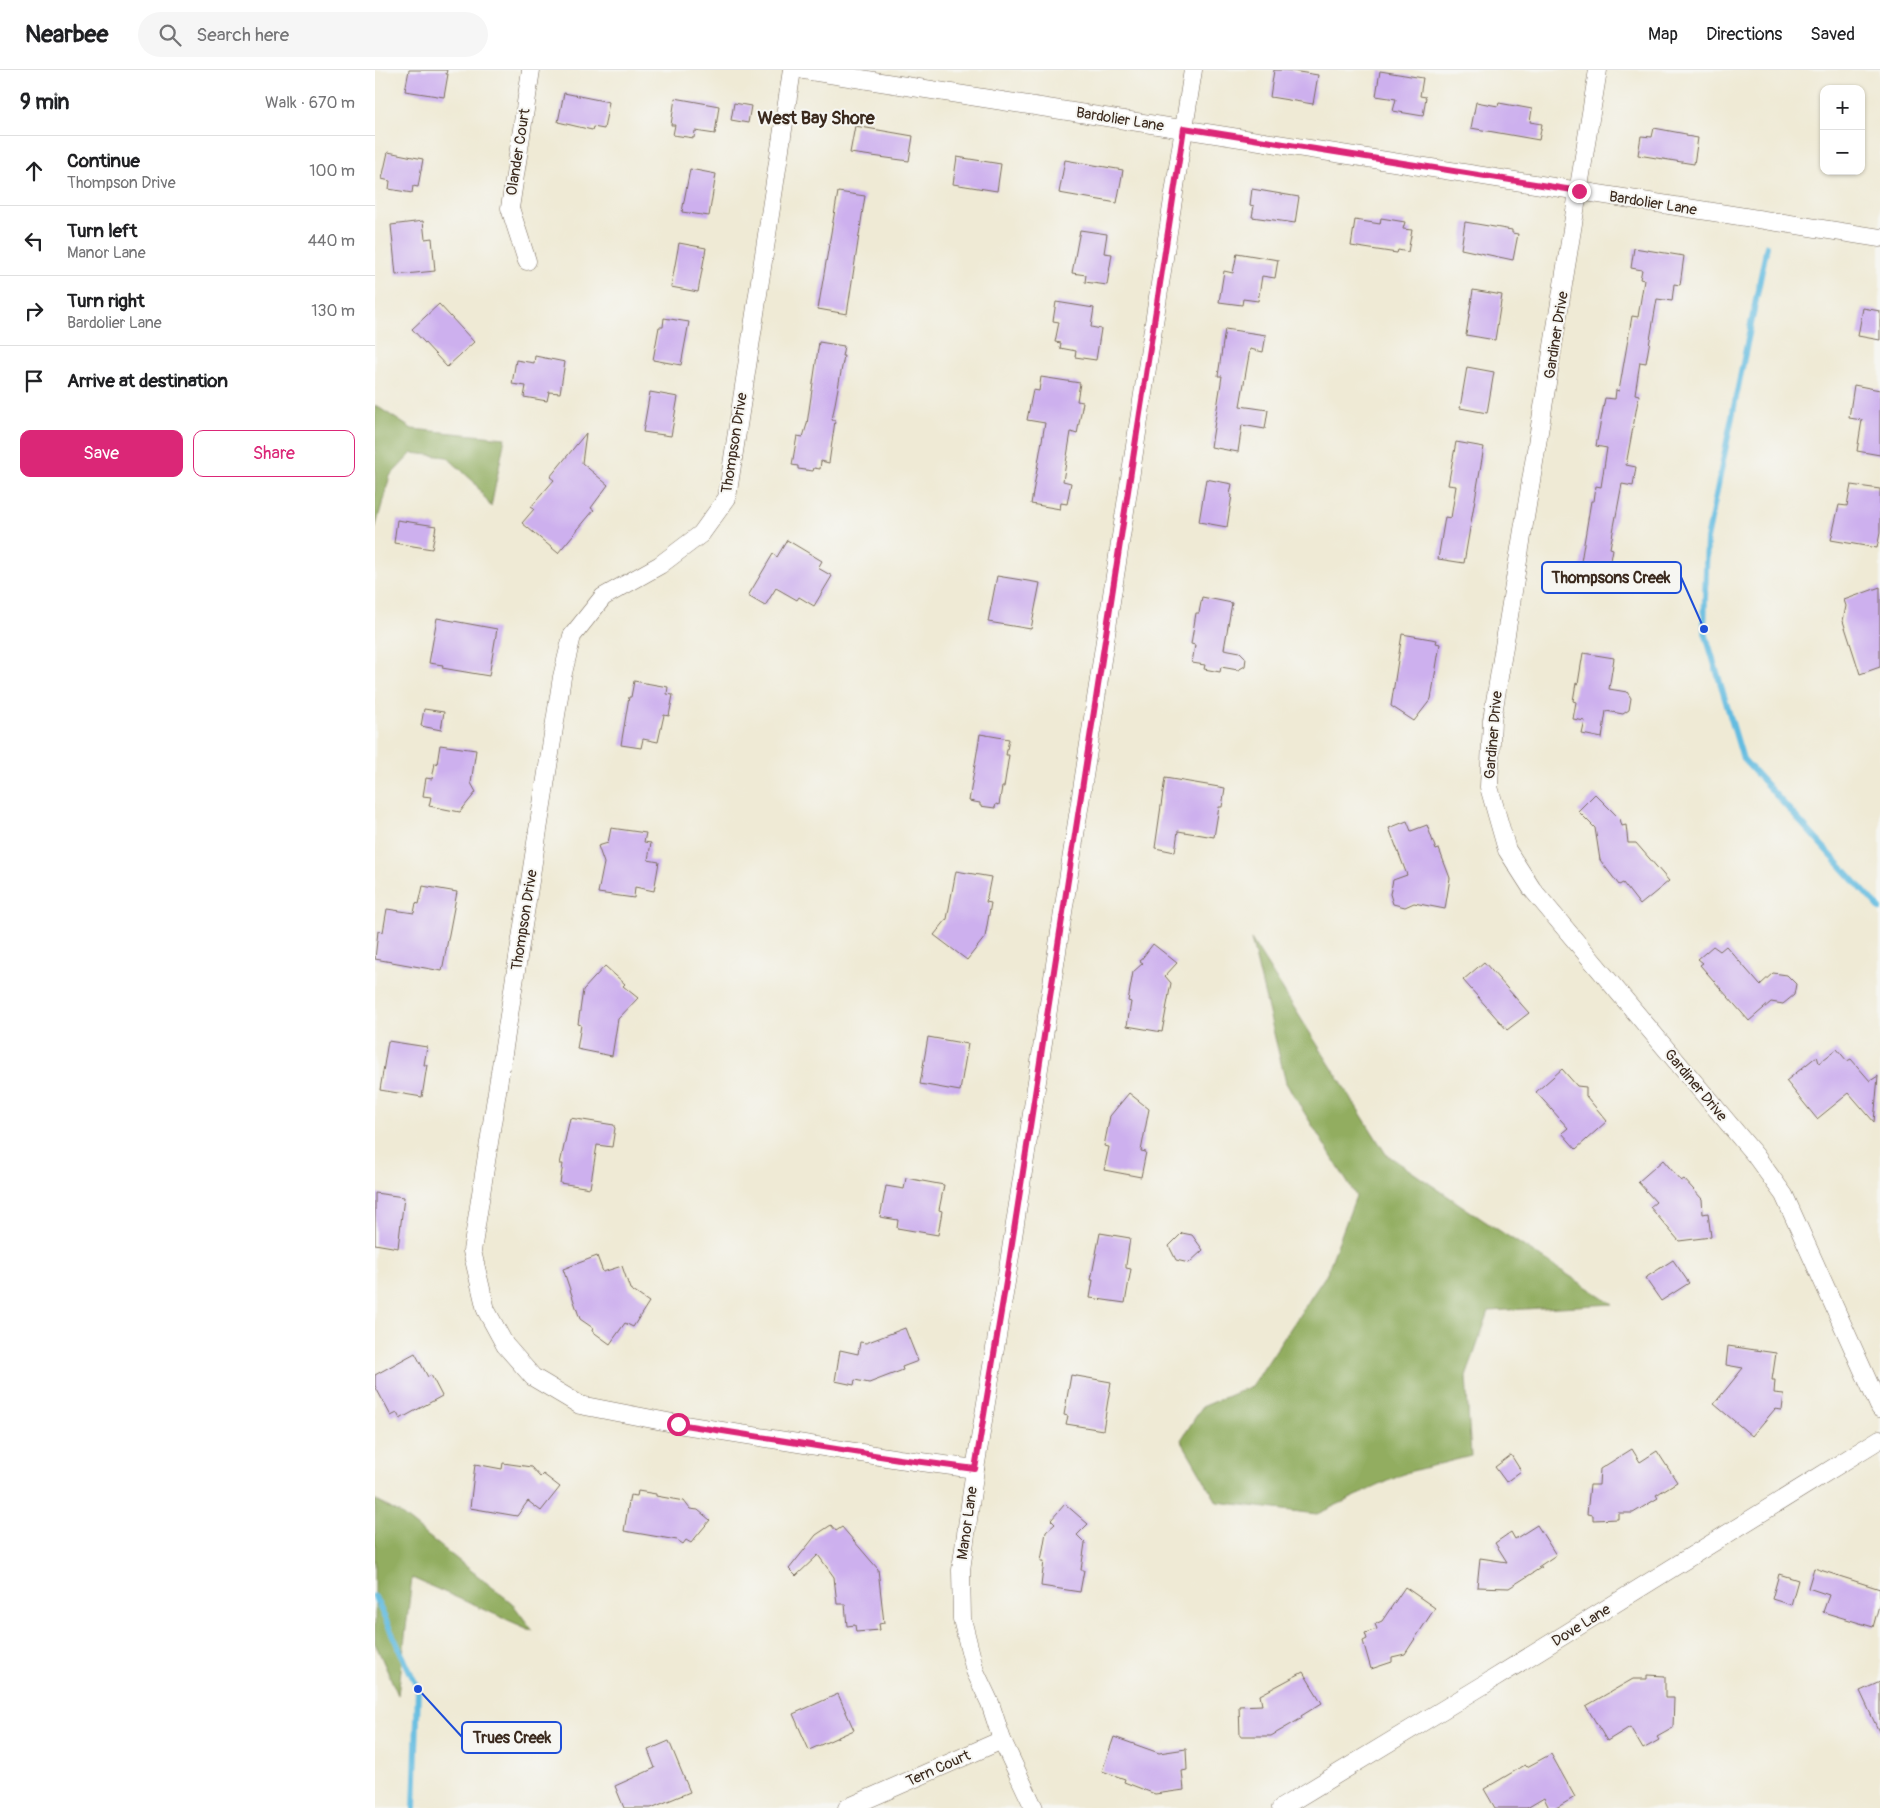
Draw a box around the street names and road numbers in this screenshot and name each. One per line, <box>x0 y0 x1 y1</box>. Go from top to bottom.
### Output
street label: Bardolier Lane <box>1075 103 1166 136</box>
street label: Olander Court <box>502 106 535 197</box>
street label: Bardolier Lane <box>1608 187 1699 220</box>
street label: Gardiner Drive <box>1540 289 1573 380</box>
street label: Thompson Drive <box>717 391 752 495</box>
street label: Gardiner Drive <box>1480 690 1507 780</box>
street label: Thompson Drive <box>507 868 542 972</box>
street label: Gardiner Drive <box>1660 1045 1732 1126</box>
street label: Manor Lane <box>953 1485 982 1561</box>
street label: Dove Lane <box>1548 1600 1615 1651</box>
street label: Tern Court <box>903 1746 974 1791</box>

